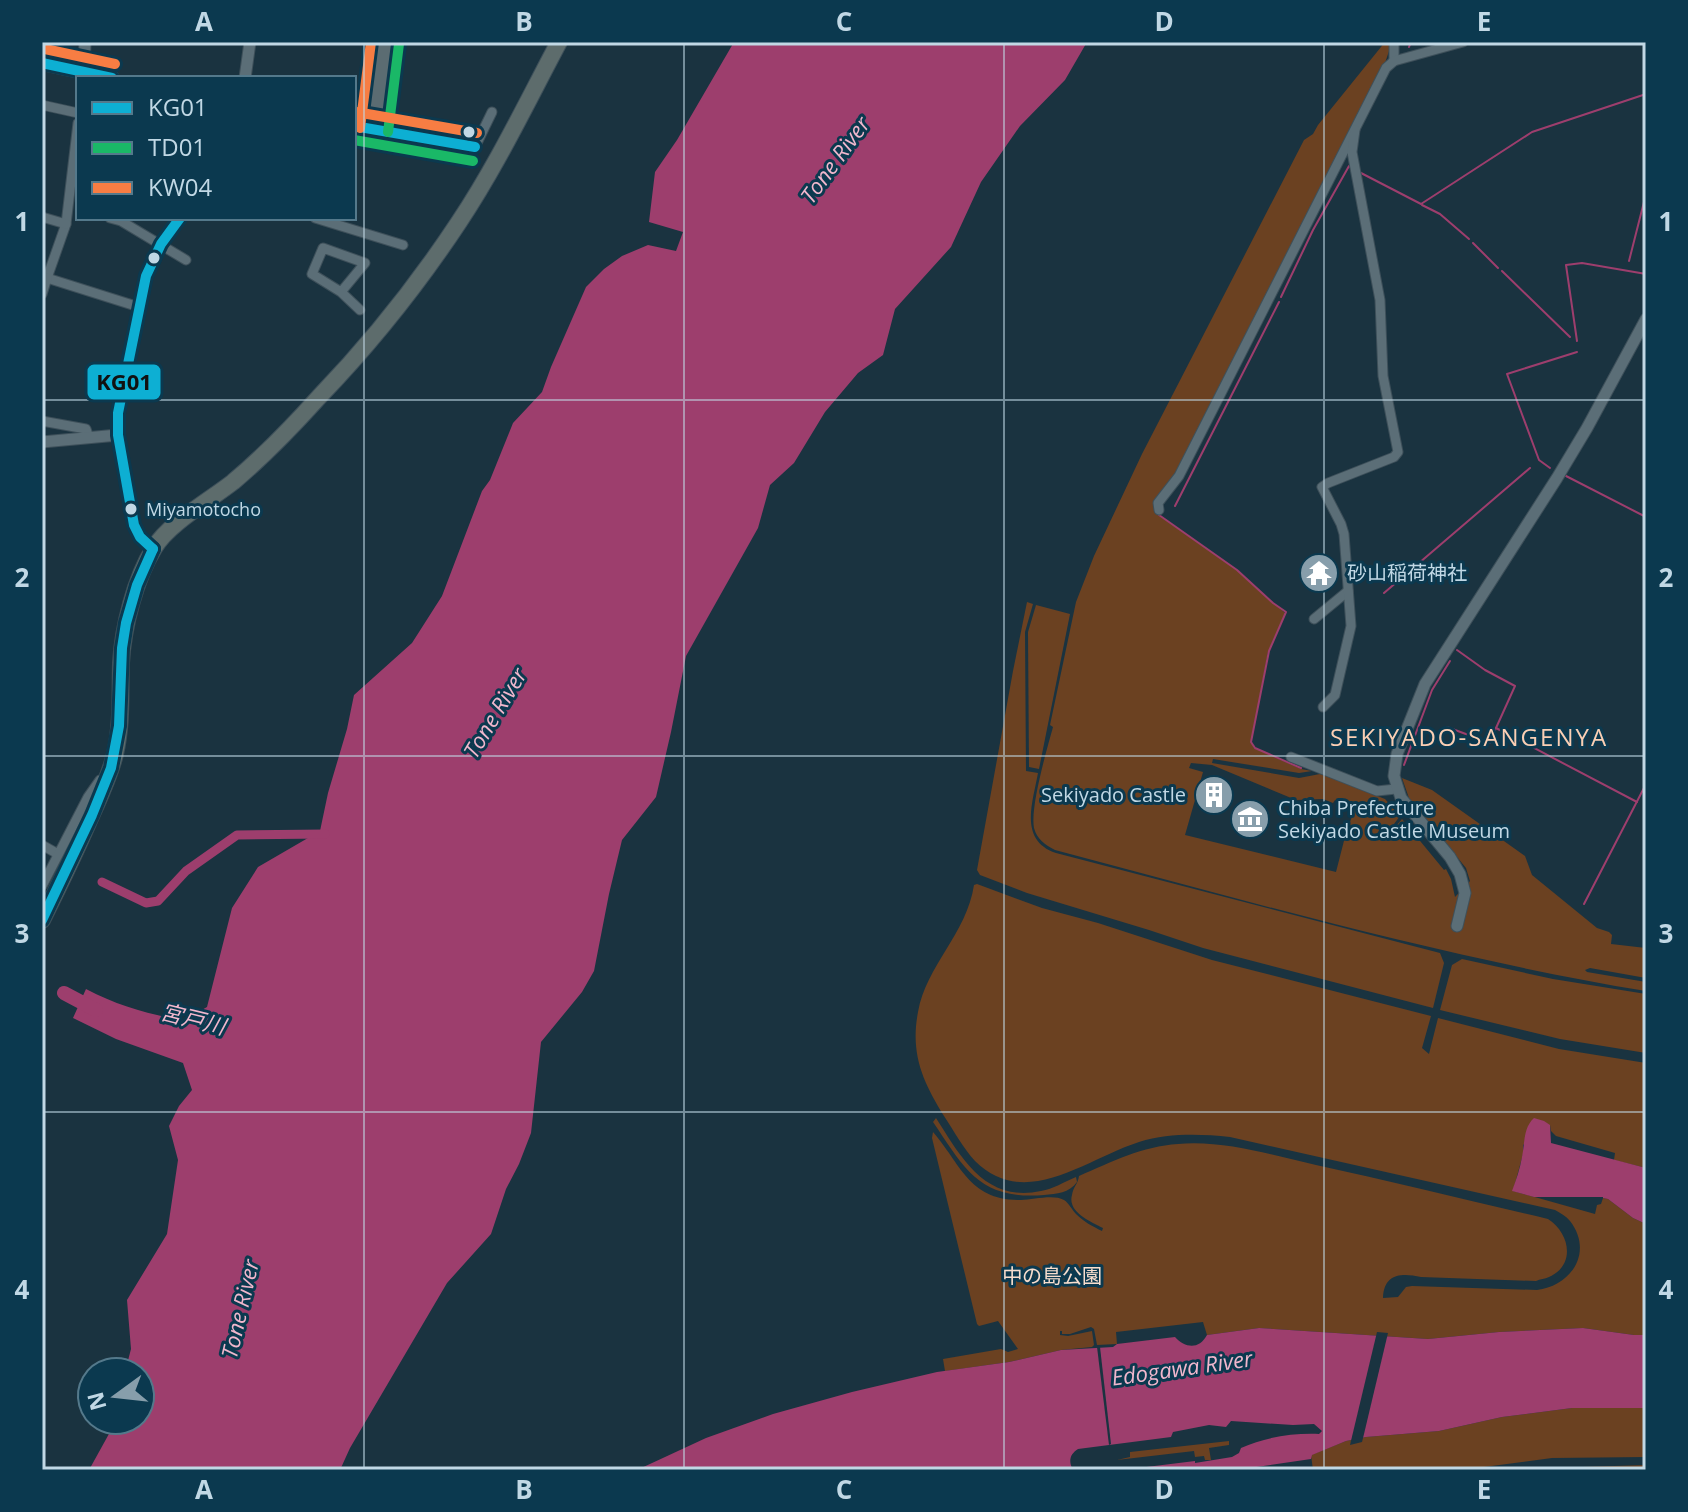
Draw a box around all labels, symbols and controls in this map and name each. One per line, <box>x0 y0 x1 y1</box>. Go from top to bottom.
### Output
text: A <box>195 3 213 39</box>
text: B <box>515 3 533 39</box>
text: C <box>836 3 852 39</box>
text: D <box>1154 3 1174 39</box>
text: E <box>1477 3 1491 39</box>
legend <box>76 76 356 220</box>
text: KG01 <box>148 90 208 123</box>
water label: Tone River <box>792 109 877 209</box>
unlabelled marker <box>461 124 477 140</box>
text: TD01 <box>148 130 206 163</box>
text: KW04 <box>148 170 213 203</box>
text: 1 <box>15 203 29 239</box>
text: 1 <box>1659 203 1673 239</box>
unlabelled marker <box>146 250 162 266</box>
line badge: KG01 <box>86 363 162 401</box>
text: KG01 <box>96 366 152 396</box>
place label: Miyamotocho <box>146 497 261 521</box>
marker: Miyamotocho <box>123 501 139 517</box>
temple icon: 砂山稲荷神社 <box>1298 552 1340 594</box>
text: 2 <box>15 559 30 595</box>
place label: 砂山稲荷神社 <box>1347 559 1467 586</box>
text: 2 <box>1659 559 1674 595</box>
water label: Tone River <box>455 661 534 763</box>
district label: SEKIYADO-SANGENYA <box>1330 720 1608 753</box>
building icon: Sekiyado Castle <box>1193 774 1235 816</box>
place label: Sekiyado Castle <box>1041 781 1186 808</box>
place label: Chiba Prefecture Sekiyado Castle Museum <box>1278 794 1510 844</box>
museum icon: Chiba Prefecture Sekiyado Castle Museum <box>1229 798 1271 840</box>
text: 3 <box>15 915 29 951</box>
text: 3 <box>1659 915 1673 951</box>
water label: 宮戸川 <box>158 995 231 1041</box>
water label: Tone River <box>213 1255 265 1361</box>
park label: 中の島公園 <box>1002 1262 1102 1289</box>
text: 4 <box>15 1271 30 1307</box>
text: 4 <box>1659 1271 1674 1307</box>
water label: Edogawa River <box>1109 1342 1256 1392</box>
north arrow <box>76 1356 156 1436</box>
text: N <box>79 1389 113 1414</box>
text: A <box>195 1471 213 1507</box>
text: B <box>515 1471 533 1507</box>
text: C <box>836 1471 852 1507</box>
text: D <box>1154 1471 1174 1507</box>
text: E <box>1477 1471 1491 1507</box>

